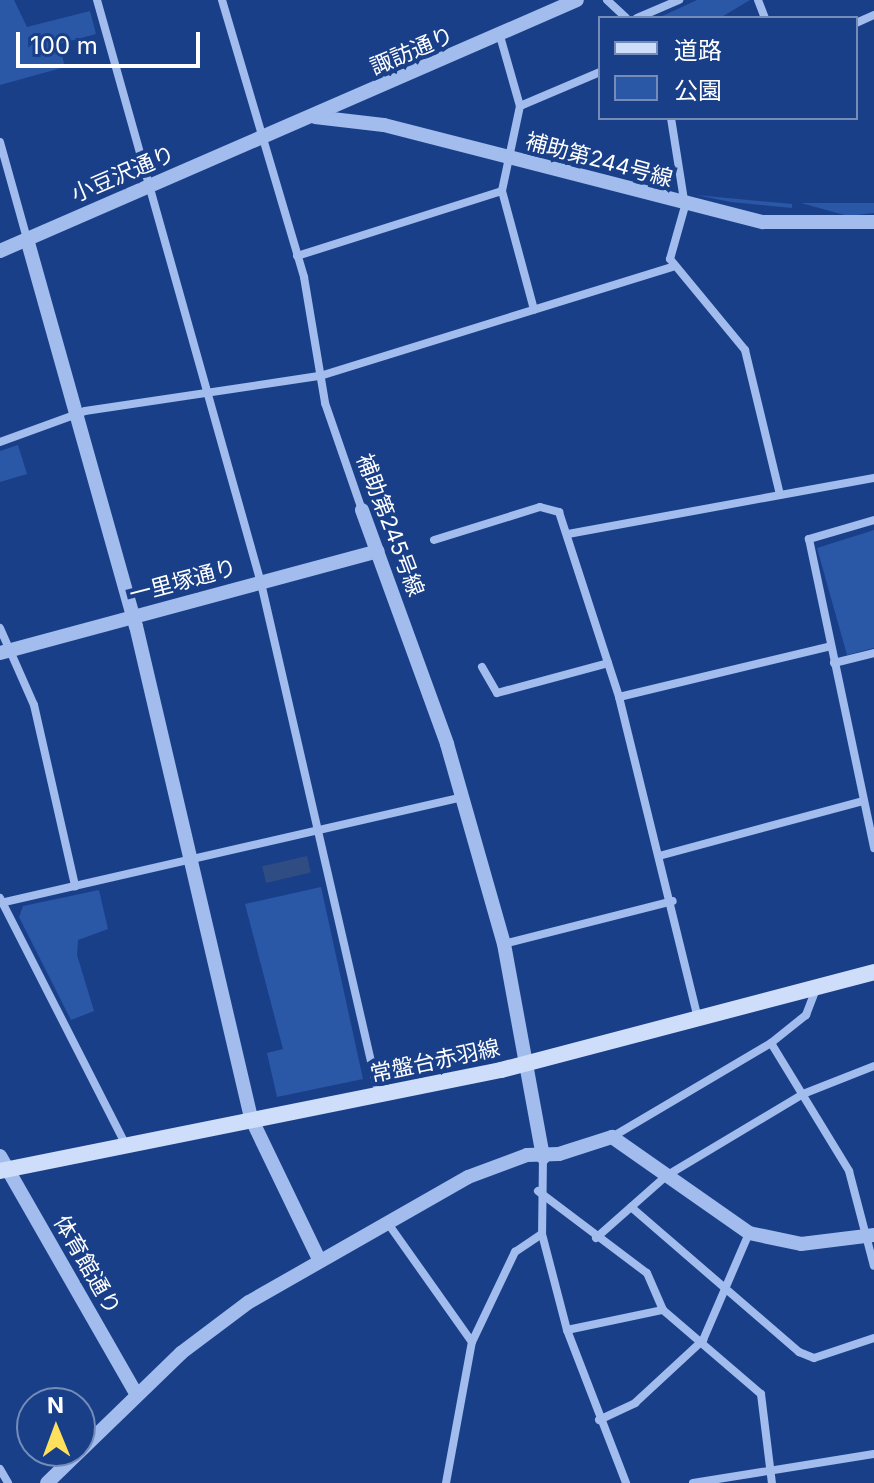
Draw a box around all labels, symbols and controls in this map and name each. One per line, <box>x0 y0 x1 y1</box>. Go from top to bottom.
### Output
scale bar <box>20 16 204 66</box>
legend <box>598 16 858 120</box>
street label: 諏訪通り <box>366 22 458 80</box>
text: 100 m <box>30 31 98 60</box>
text: 道路 <box>674 36 722 65</box>
text: 公園 <box>674 76 722 105</box>
street label: 補助第244号線 <box>522 128 676 192</box>
street label: 小豆沢通り <box>67 140 179 208</box>
street label: 補助第245号線 <box>351 450 429 600</box>
street label: 一里塚通り <box>126 554 240 608</box>
street label: 常盤台赤羽線 <box>368 1034 502 1088</box>
street label: 体育館通り <box>48 1211 126 1319</box>
north arrow <box>16 1387 96 1467</box>
text: N <box>47 1392 64 1418</box>

